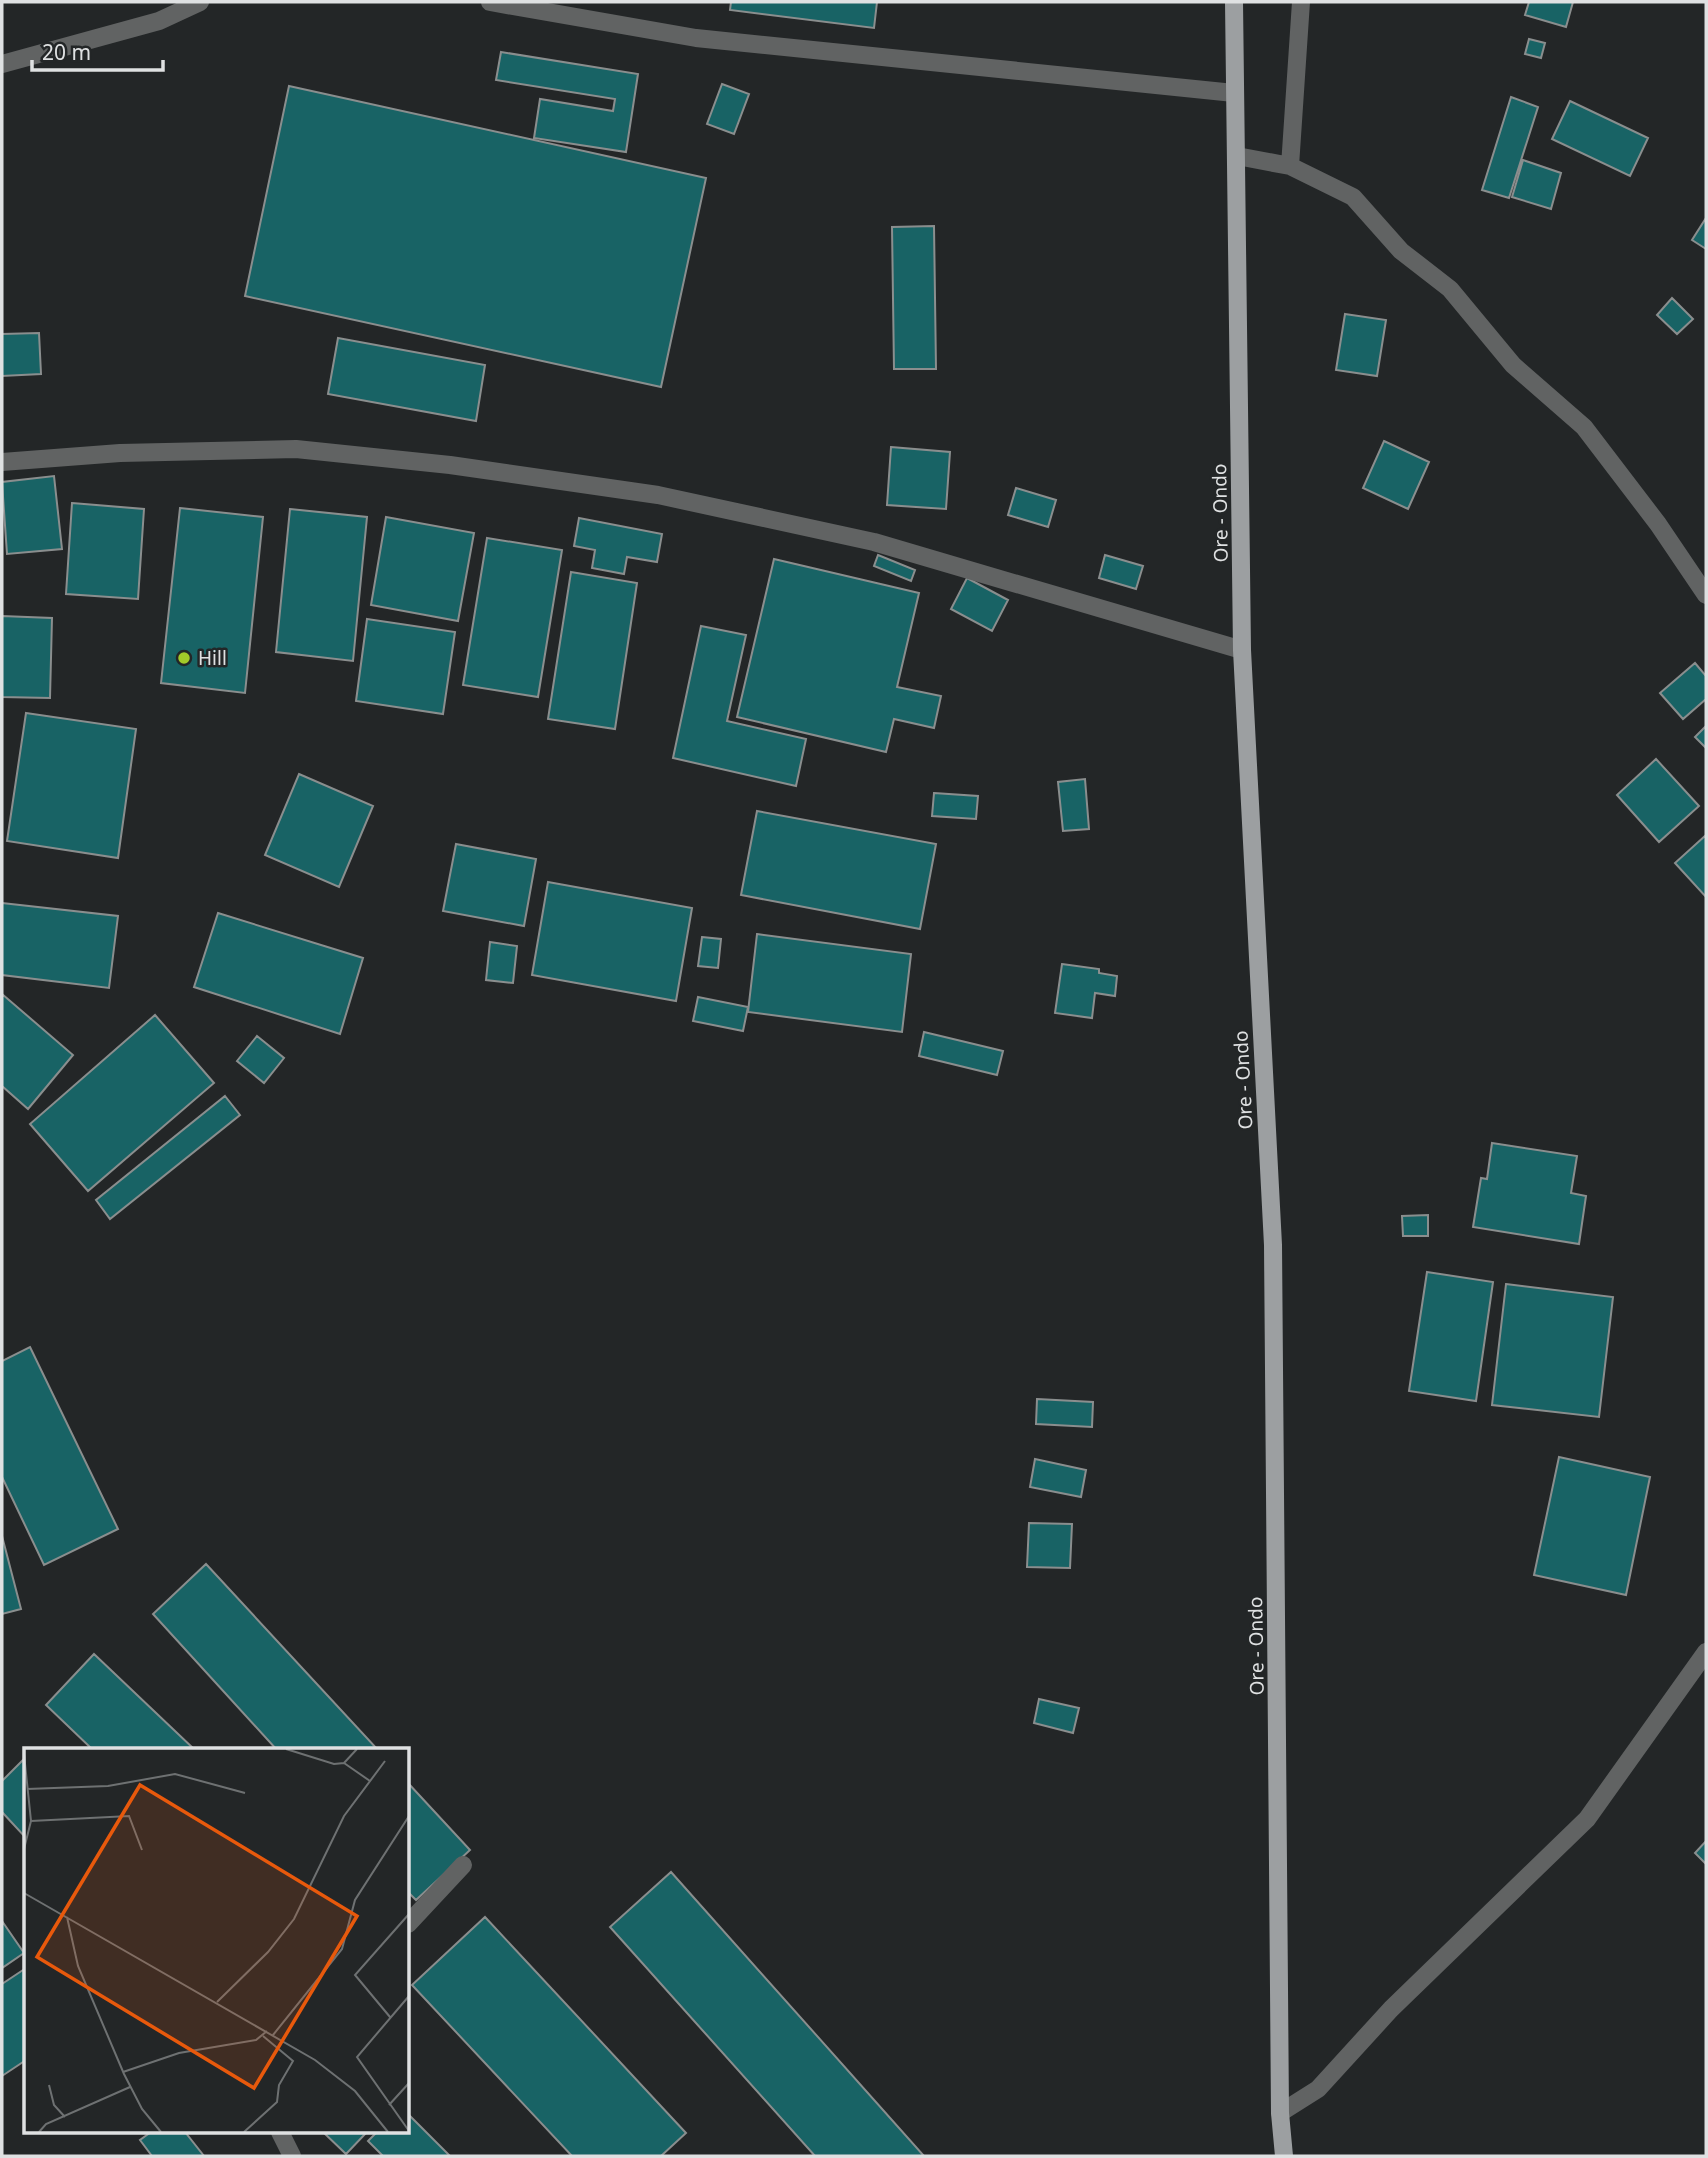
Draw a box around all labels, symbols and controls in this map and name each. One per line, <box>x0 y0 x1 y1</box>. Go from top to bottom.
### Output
scale bar <box>32 28 163 72</box>
text: 20 m <box>42 38 91 66</box>
street label: Ore - Ondo <box>1206 463 1234 563</box>
place label: Hill <box>198 645 227 671</box>
marker: Hill <box>176 650 192 666</box>
street label: Ore - Ondo <box>1227 1030 1259 1130</box>
street label: Ore - Ondo <box>1242 1596 1270 1696</box>
inset map <box>24 1748 410 2134</box>

